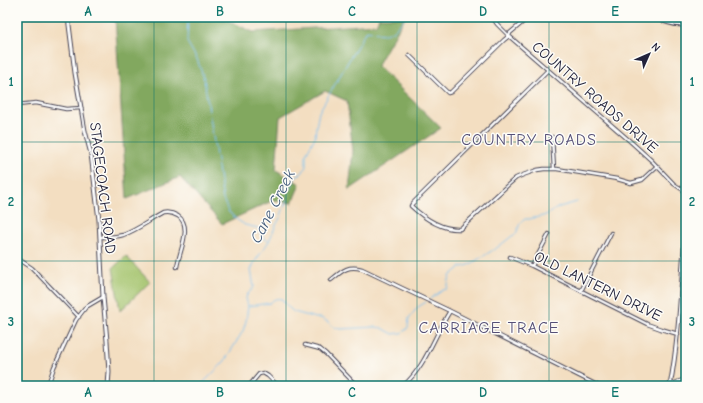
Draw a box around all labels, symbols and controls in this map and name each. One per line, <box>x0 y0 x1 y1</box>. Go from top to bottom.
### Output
text: A <box>84 4 92 19</box>
text: B <box>216 4 224 19</box>
text: C <box>348 4 356 19</box>
text: D <box>479 4 487 19</box>
text: E <box>611 4 619 19</box>
north arrow <box>629 34 669 74</box>
street label: COUNTRY ROADS DRIVE <box>528 37 662 157</box>
text: 1 <box>8 74 14 89</box>
text: 1 <box>689 74 695 89</box>
street label: STAGECOACH ROAD <box>86 121 120 255</box>
district label: COUNTRY ROADS <box>461 129 597 149</box>
water label: Cane Creek <box>247 167 299 246</box>
text: 2 <box>8 194 14 209</box>
text: 2 <box>689 194 695 209</box>
street label: OLD LANTERN DRIVE <box>531 247 665 325</box>
text: 3 <box>8 314 14 329</box>
text: 3 <box>689 314 695 329</box>
district label: CARRIAGE TRACE <box>419 319 559 337</box>
text: A <box>84 385 92 400</box>
text: B <box>216 385 224 400</box>
text: C <box>348 385 356 400</box>
text: D <box>479 385 487 400</box>
text: E <box>611 385 619 400</box>

